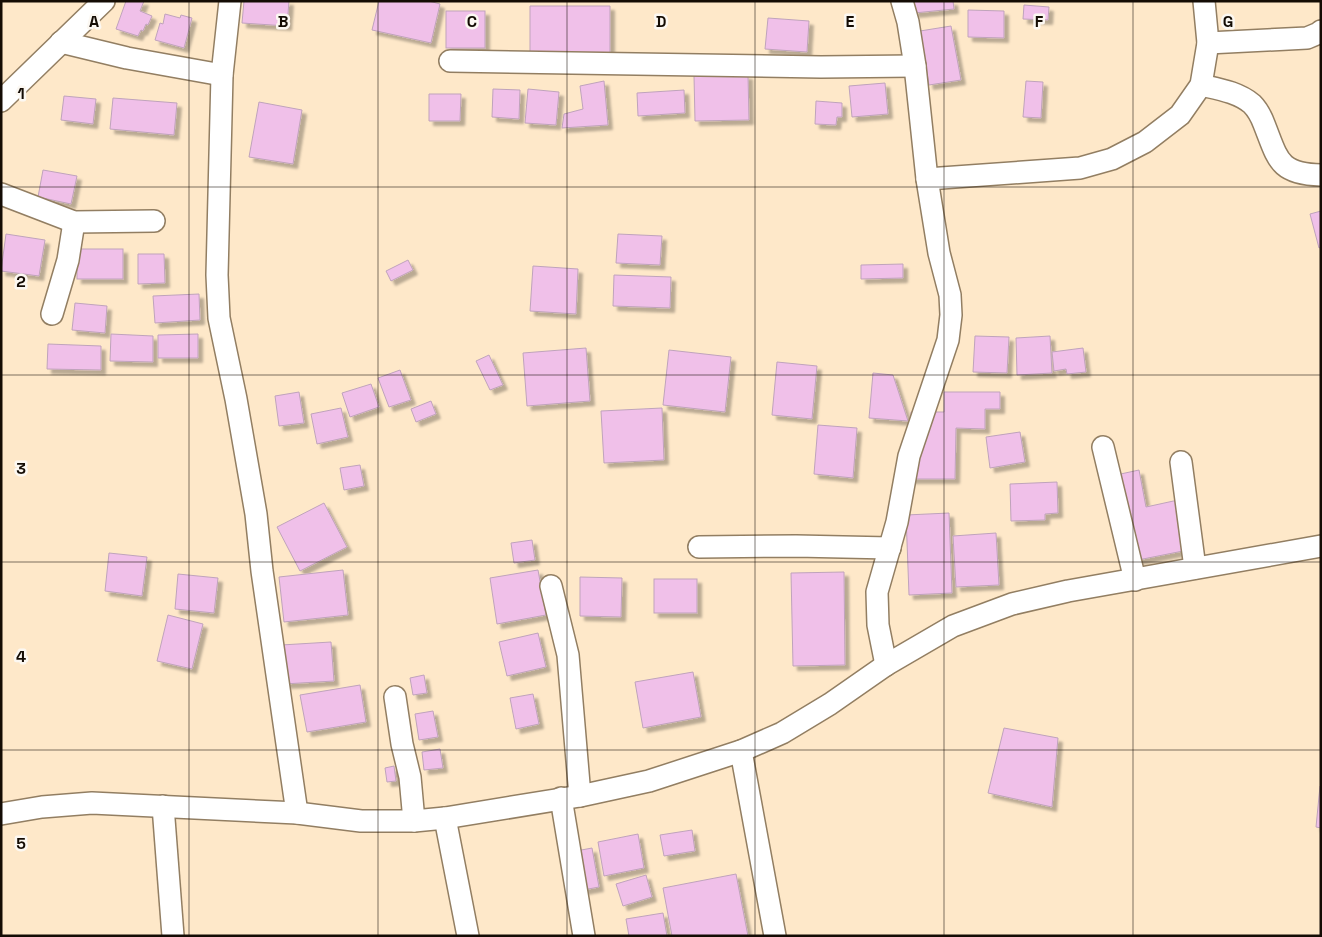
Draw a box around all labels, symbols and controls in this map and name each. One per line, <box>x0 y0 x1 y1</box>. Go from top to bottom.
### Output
text: A <box>89 11 99 32</box>
text: B <box>278 11 288 32</box>
text: C <box>467 11 477 32</box>
text: D <box>656 11 666 32</box>
text: E <box>846 11 855 32</box>
text: F <box>1035 11 1044 32</box>
text: G <box>1223 11 1233 32</box>
text: 1 <box>17 83 25 104</box>
text: 2 <box>16 271 26 292</box>
text: 3 <box>16 458 26 479</box>
text: 4 <box>16 646 26 667</box>
text: 5 <box>16 833 26 854</box>

